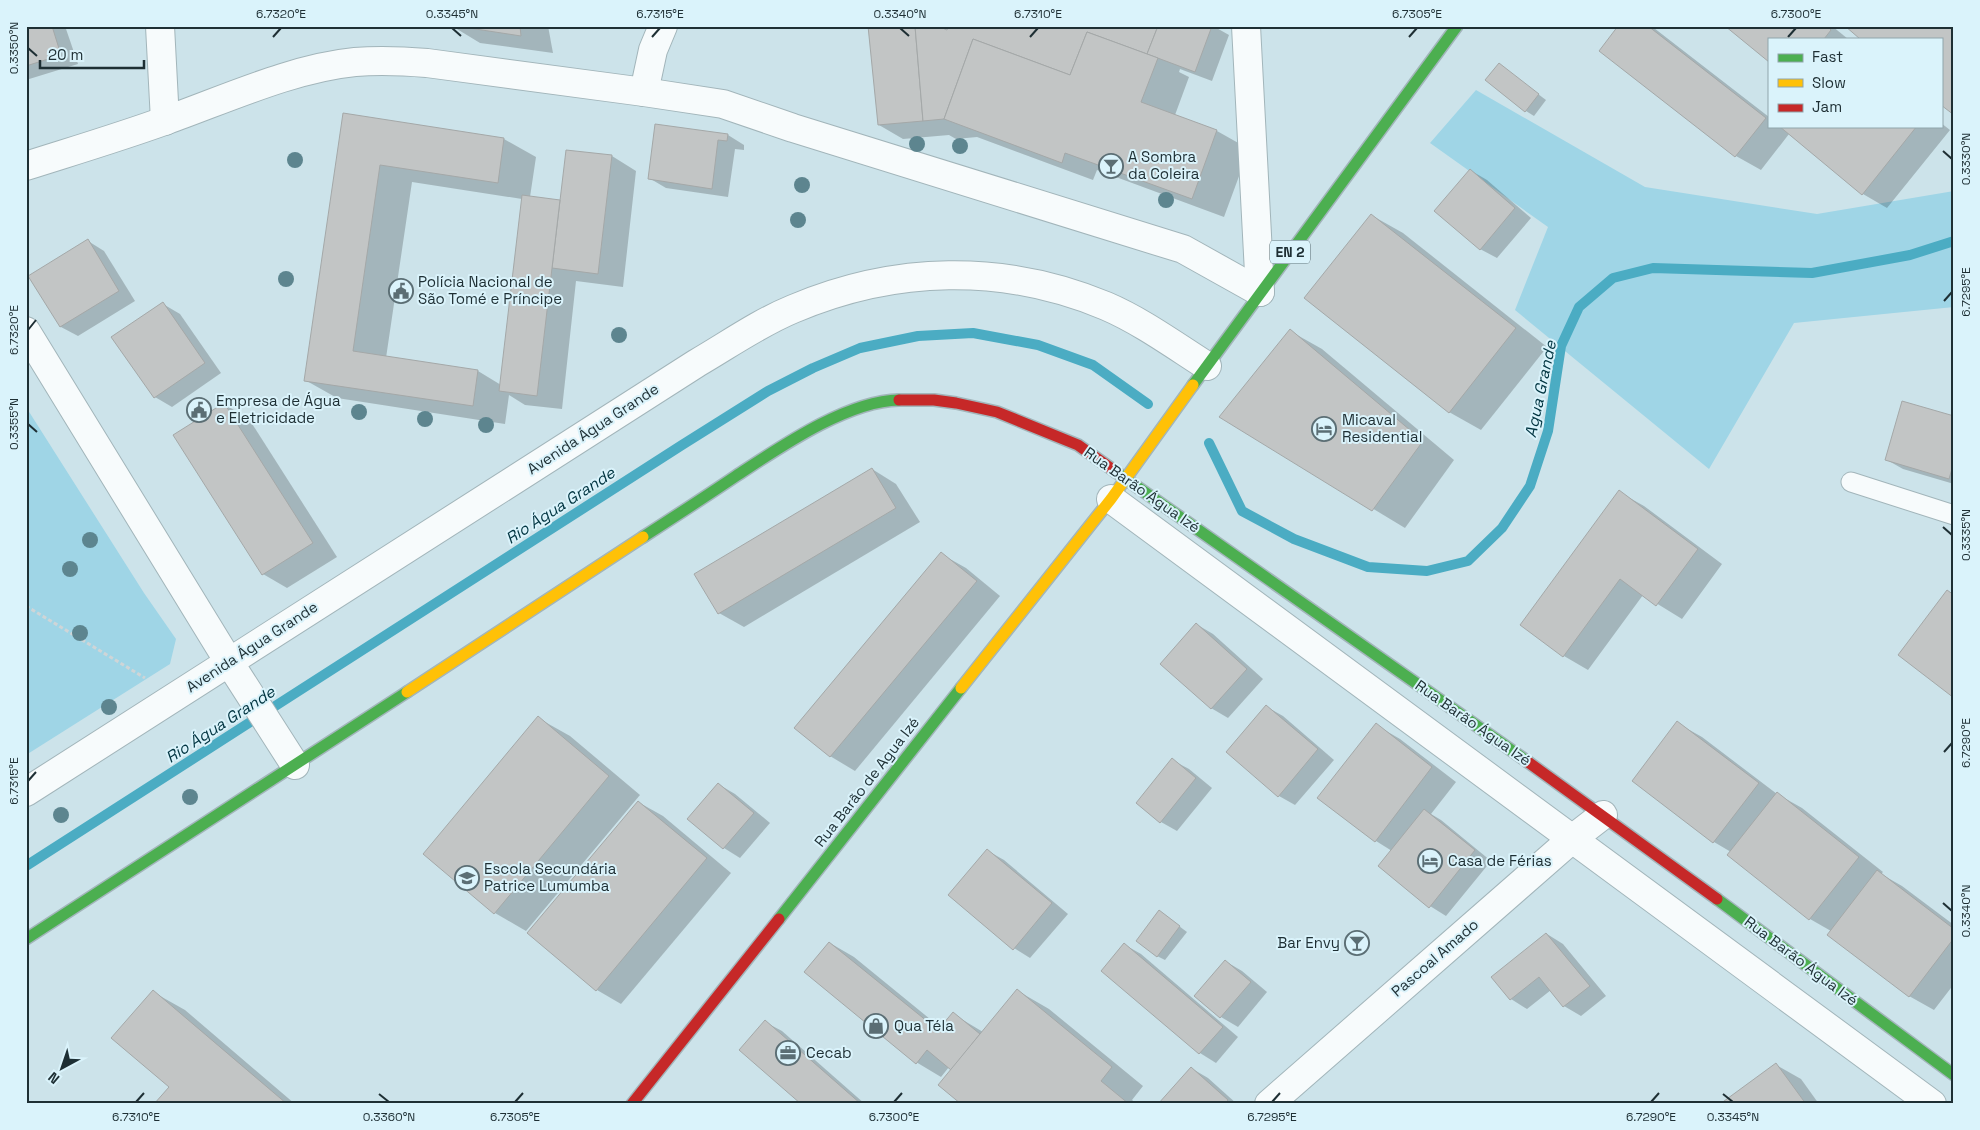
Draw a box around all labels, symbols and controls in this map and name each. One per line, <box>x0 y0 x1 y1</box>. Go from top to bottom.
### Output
text: 6.7320°E <box>256 6 306 22</box>
text: 0.3345°N <box>426 6 478 22</box>
text: 6.7315°E <box>636 6 684 22</box>
text: 0.3340°N <box>874 6 926 22</box>
text: 6.7310°E <box>1014 6 1062 22</box>
text: 6.7305°E <box>1392 6 1442 22</box>
text: 6.7300°E <box>1771 6 1822 22</box>
text: 0.3350°N <box>6 22 22 74</box>
scale bar <box>40 38 144 70</box>
legend <box>1768 38 1942 128</box>
text: 20 m <box>48 45 83 64</box>
text: Fast <box>1812 47 1843 66</box>
text: Slow <box>1812 73 1846 92</box>
text: Jam <box>1812 97 1842 116</box>
text: 0.3330°N <box>1958 133 1974 185</box>
place label: A Sombra da Coleira <box>1128 147 1200 183</box>
bar icon: A Sombra da Coleira <box>1098 153 1124 179</box>
road number: EN 2 <box>1270 240 1310 264</box>
text: 6.7295°E <box>1958 267 1974 317</box>
place label: Polícia Nacional de São Tomé e Príncipe <box>418 272 562 308</box>
public building icon: Polícia Nacional de São Tomé e Príncipe <box>388 278 414 304</box>
text: 6.7320°E <box>6 305 22 355</box>
water label: Agua Grande <box>1520 338 1561 439</box>
street label: Avenida Água Grande <box>523 379 662 478</box>
place label: Empresa de Água e Eletricidade <box>216 391 341 427</box>
public building icon: Empresa de Água e Eletricidade <box>186 397 212 423</box>
text: 0.3355°N <box>6 398 22 450</box>
place label: Micaval Residential <box>1342 410 1422 446</box>
hotel icon: Micaval Residential <box>1311 416 1337 442</box>
street label: Rua Barão Água Izé <box>1081 442 1204 537</box>
water label: Rio Água Grande <box>502 462 619 549</box>
text: 0.3335°N <box>1958 509 1974 561</box>
street label: Avenida Água Grande <box>182 597 321 696</box>
street label: Rua Barão Água Izé <box>1412 675 1535 770</box>
water label: Rio Água Grande <box>162 681 279 768</box>
street label: Rua Barão de Agua Izé <box>810 713 923 850</box>
text: 6.7290°E <box>1958 718 1974 768</box>
text: 6.7315°E <box>6 757 22 805</box>
hotel icon: Casa de Férias <box>1417 848 1443 874</box>
place label: Casa de Férias <box>1448 851 1552 870</box>
place label: Escola Secundária Patrice Lumumba <box>484 859 617 895</box>
school or university icon: Escola Secundária Patrice Lumumba <box>454 865 480 891</box>
text: 0.3340°N <box>1958 885 1974 937</box>
street label: Rua Barão Água Izé <box>1741 912 1862 1010</box>
street label: Pascoal Amado <box>1387 915 1482 1001</box>
bar icon: Bar Envy <box>1344 930 1370 956</box>
place label: Bar Envy <box>1277 933 1340 952</box>
shop icon: Qua Téla <box>863 1013 889 1039</box>
place label: Qua Téla <box>894 1016 954 1035</box>
office icon: Cecab <box>775 1040 801 1066</box>
north arrow <box>38 1042 88 1092</box>
place label: Cecab <box>806 1043 852 1062</box>
text: N <box>44 1068 63 1088</box>
text: 6.7310°E <box>112 1109 160 1125</box>
text: 0.3360°N <box>363 1109 415 1125</box>
text: 6.7305°E <box>490 1109 540 1125</box>
text: 6.7300°E <box>869 1109 920 1125</box>
text: 6.7295°E <box>1247 1109 1297 1125</box>
text: 6.7290°E <box>1626 1109 1676 1125</box>
text: 0.3345°N <box>1707 1109 1759 1125</box>

